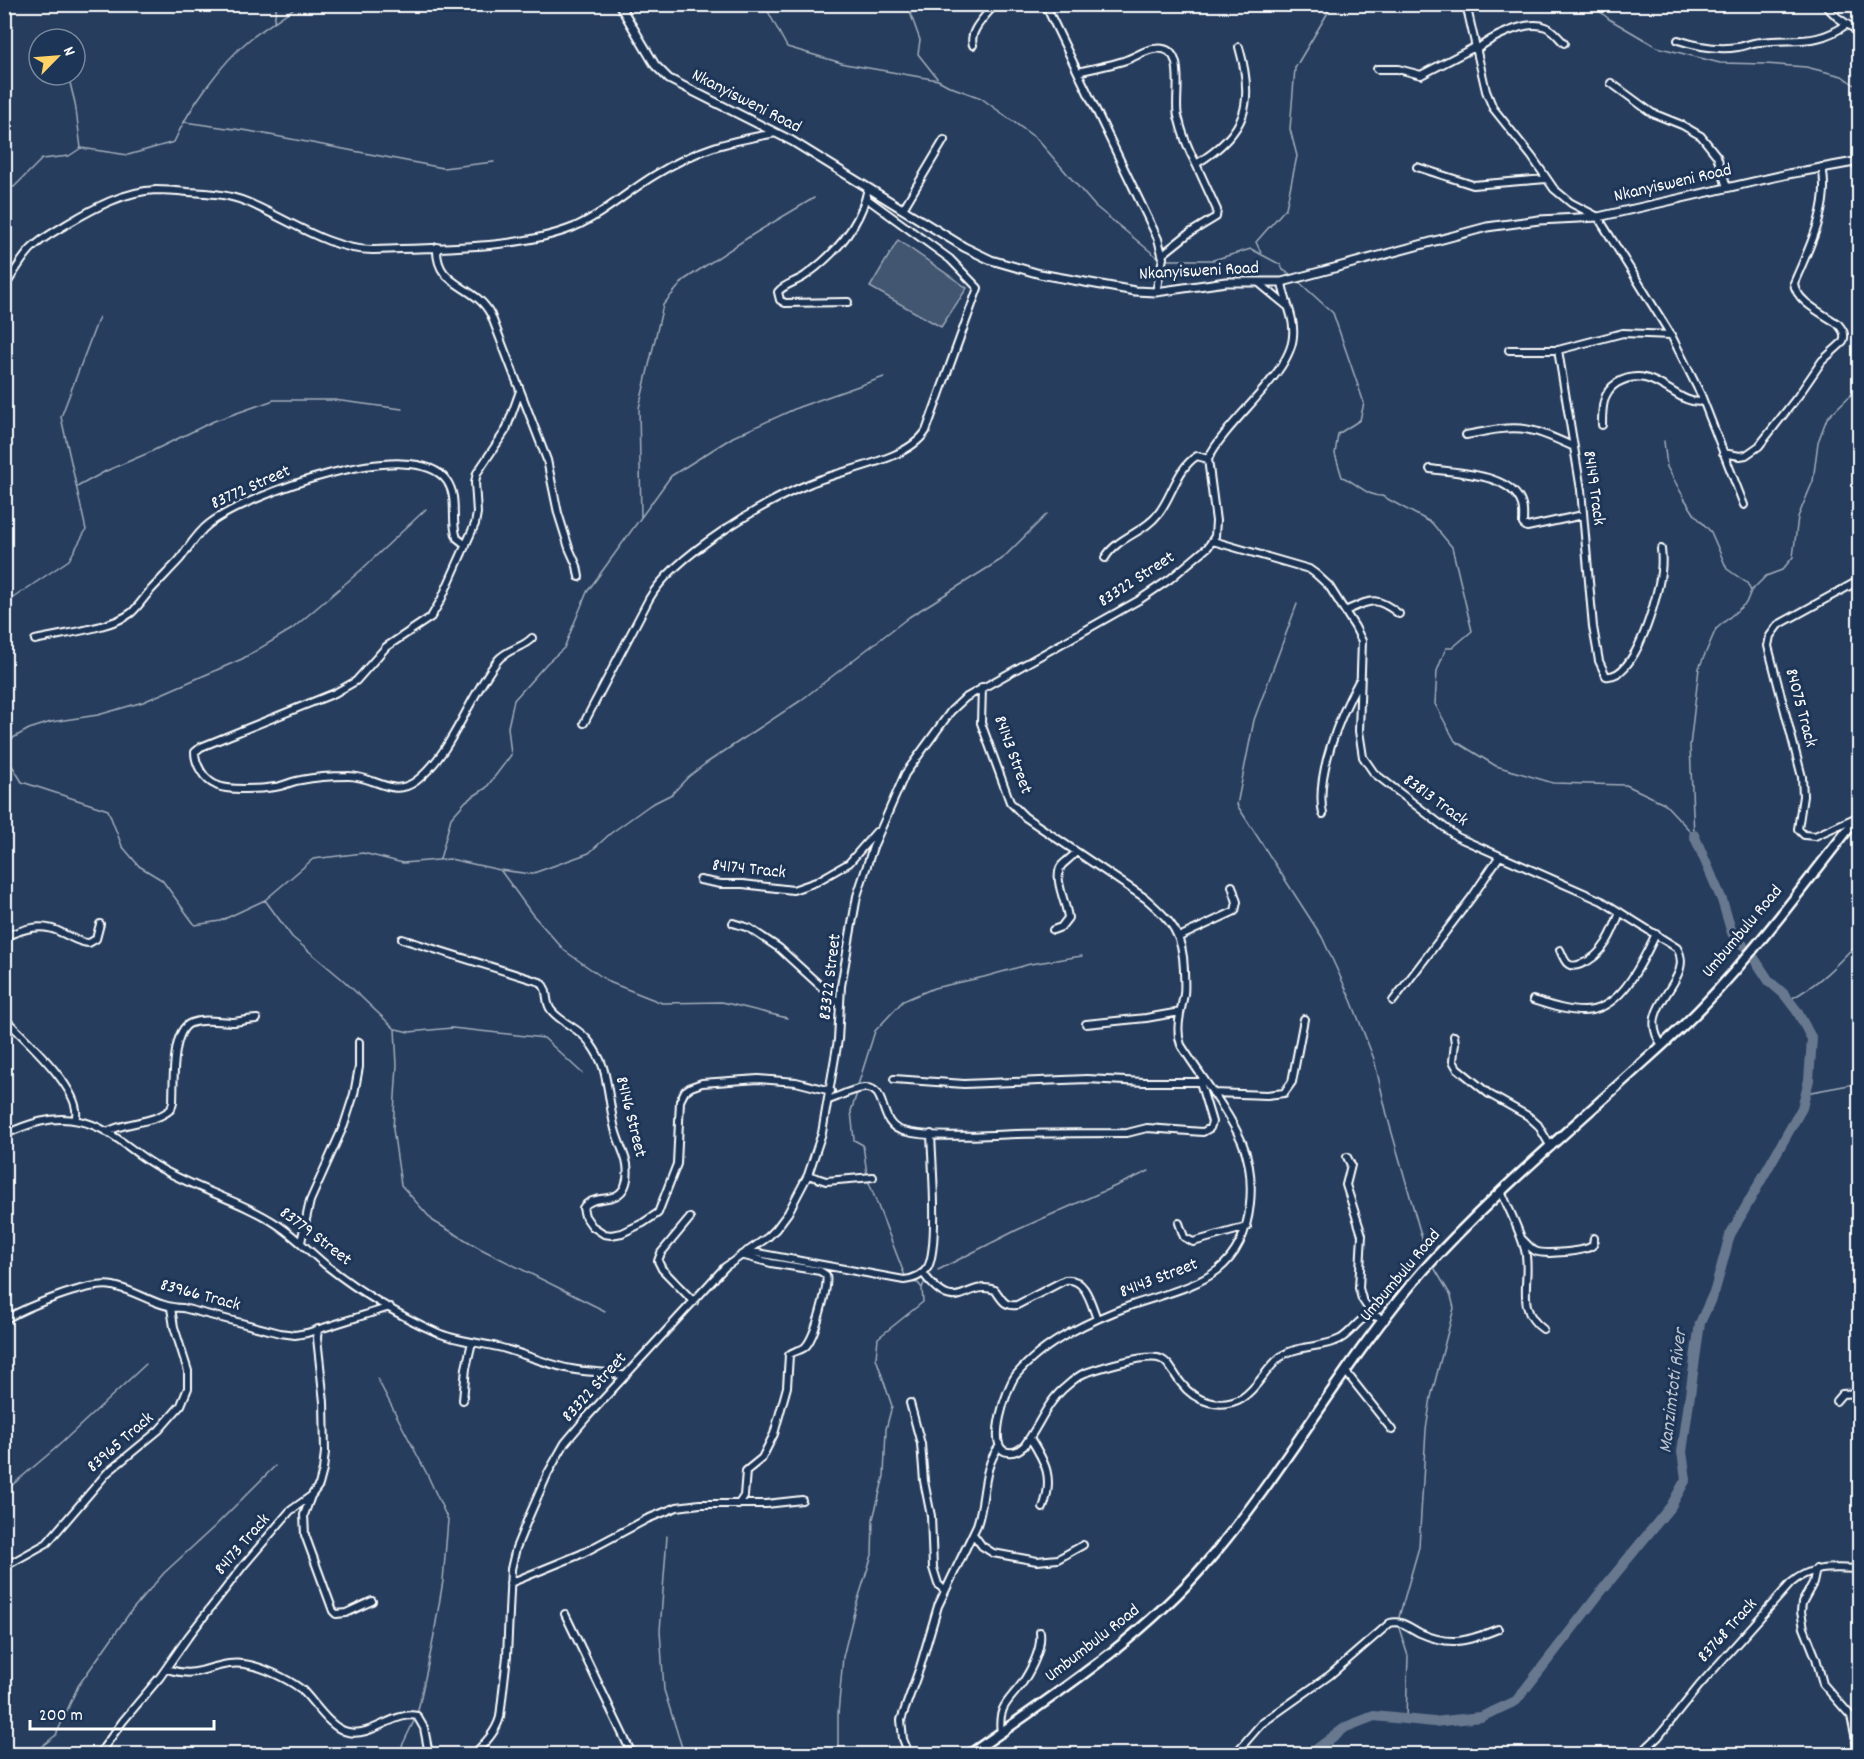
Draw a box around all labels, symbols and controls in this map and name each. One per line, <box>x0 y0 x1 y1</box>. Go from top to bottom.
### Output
north arrow <box>27 27 87 87</box>
text: N <box>56 43 80 60</box>
street label: Nkanyisweni Road <box>687 64 805 140</box>
street label: Nkanyisweni Road <box>1612 158 1734 210</box>
street label: Nkanyisweni Road <box>1138 256 1260 288</box>
street label: 84149 Track <box>1575 449 1611 527</box>
street label: 83772 Street <box>207 459 295 517</box>
street label: 83322 Street <box>1094 546 1181 614</box>
street label: 84075 Track <box>1777 666 1823 750</box>
street label: 84143 Street <box>986 712 1038 798</box>
street label: 83813 Track <box>1397 769 1473 833</box>
street label: 84174 Track <box>711 854 787 886</box>
street label: Umbumbulu Road <box>1697 880 1789 984</box>
street label: 83322 Street <box>813 932 849 1022</box>
street label: 84146 Street <box>608 1074 652 1161</box>
street label: 83779 Street <box>273 1201 357 1273</box>
street label: Umbumbulu Road <box>1355 1224 1447 1328</box>
street label: 84143 Street <box>1116 1253 1202 1305</box>
street label: 83966 Track <box>157 1273 243 1319</box>
water label: Manzimtoti River <box>1652 1325 1696 1455</box>
street label: 83322 Street <box>557 1347 634 1429</box>
street label: 83965 Track <box>82 1407 160 1479</box>
street label: 84173 Track <box>209 1509 277 1581</box>
street label: 83768 Track <box>1692 1593 1764 1669</box>
street label: Umbumbulu Road <box>1040 1599 1146 1689</box>
scale bar <box>30 1693 214 1731</box>
text: 200 m <box>39 1704 83 1729</box>

